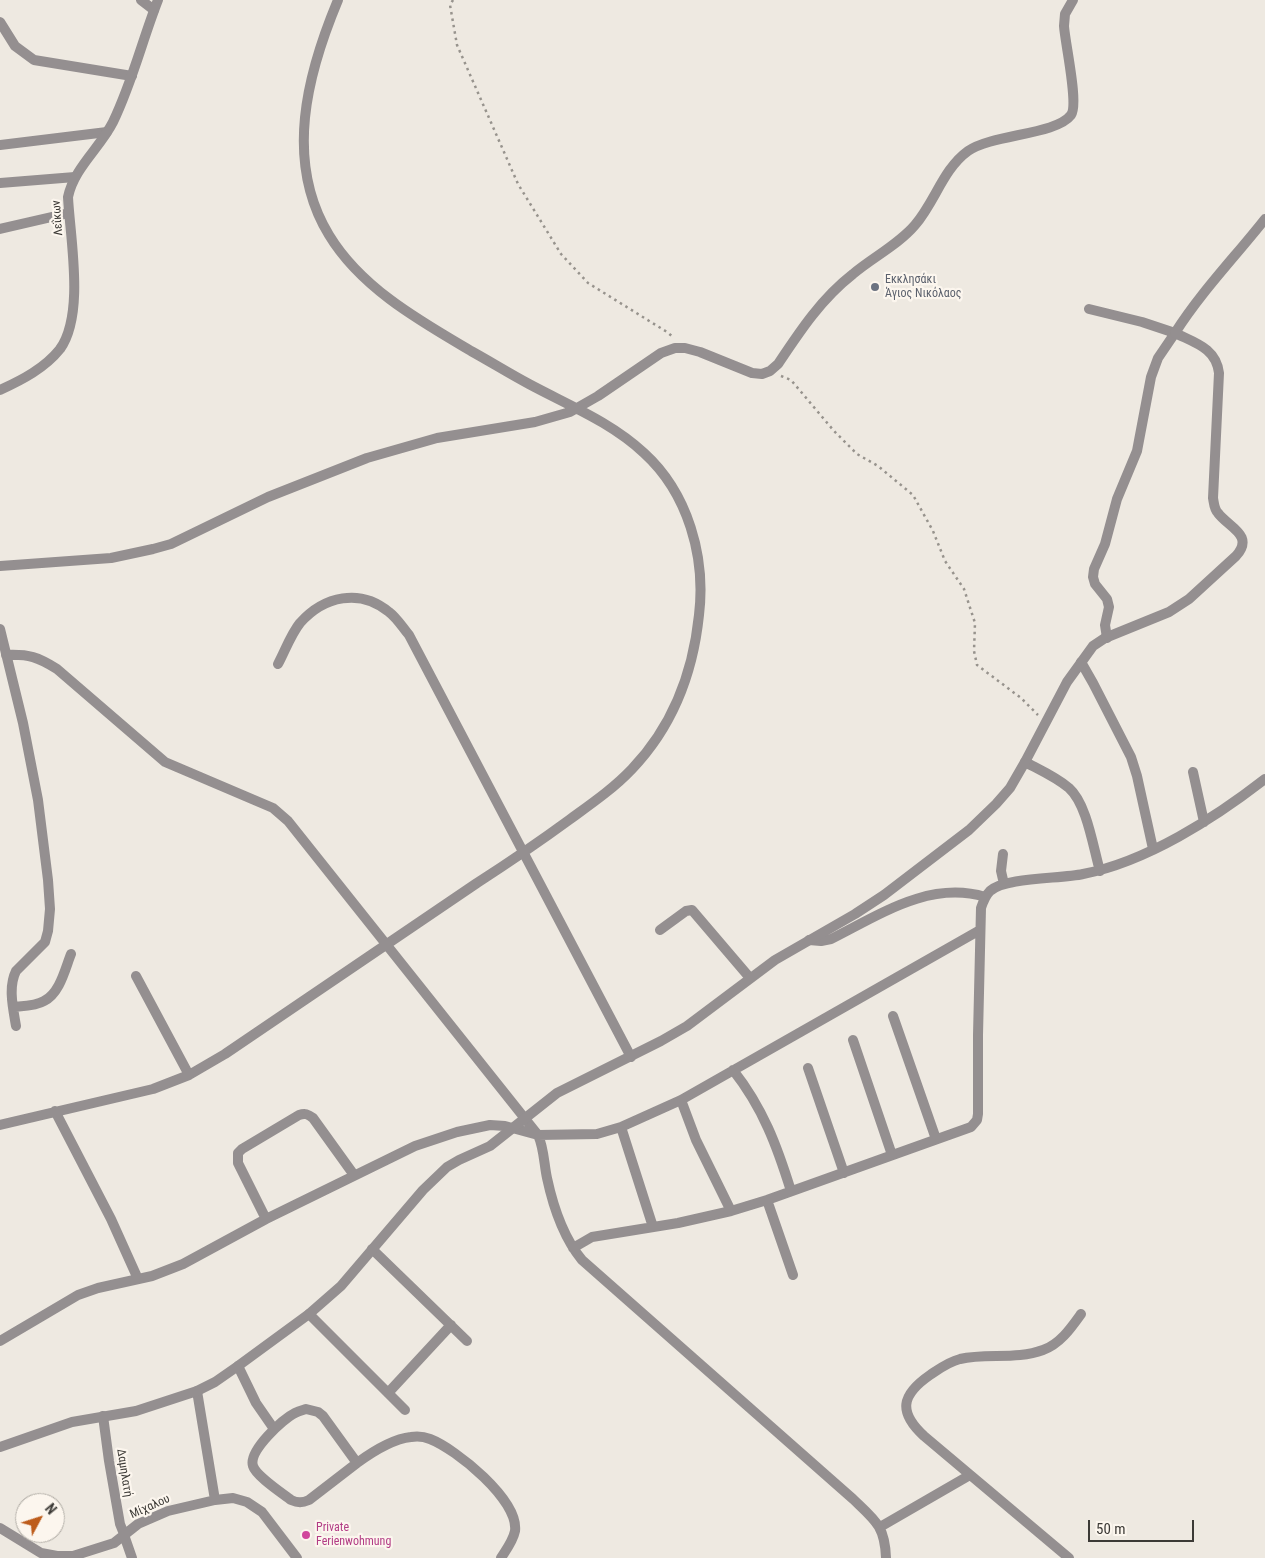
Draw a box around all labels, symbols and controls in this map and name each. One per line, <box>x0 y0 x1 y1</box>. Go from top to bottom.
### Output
street label: Λεΐκων <box>50 200 66 236</box>
place label: Εκκλησάκι Άγιος Νικόλαος <box>885 273 961 301</box>
marker: Εκκλησάκι Άγιος Νικόλαος <box>869 281 881 293</box>
street label: Δαμηλατή <box>113 1448 135 1498</box>
street label: Μίχαλου <box>128 1492 172 1522</box>
north arrow <box>15 1493 65 1543</box>
text: N <box>42 1501 60 1517</box>
scale bar <box>1090 1510 1196 1542</box>
text: 50 m <box>1096 1520 1126 1538</box>
place label: Private Ferienwohmung <box>316 1521 391 1549</box>
marker: Private Ferienwohmung <box>300 1529 312 1541</box>

